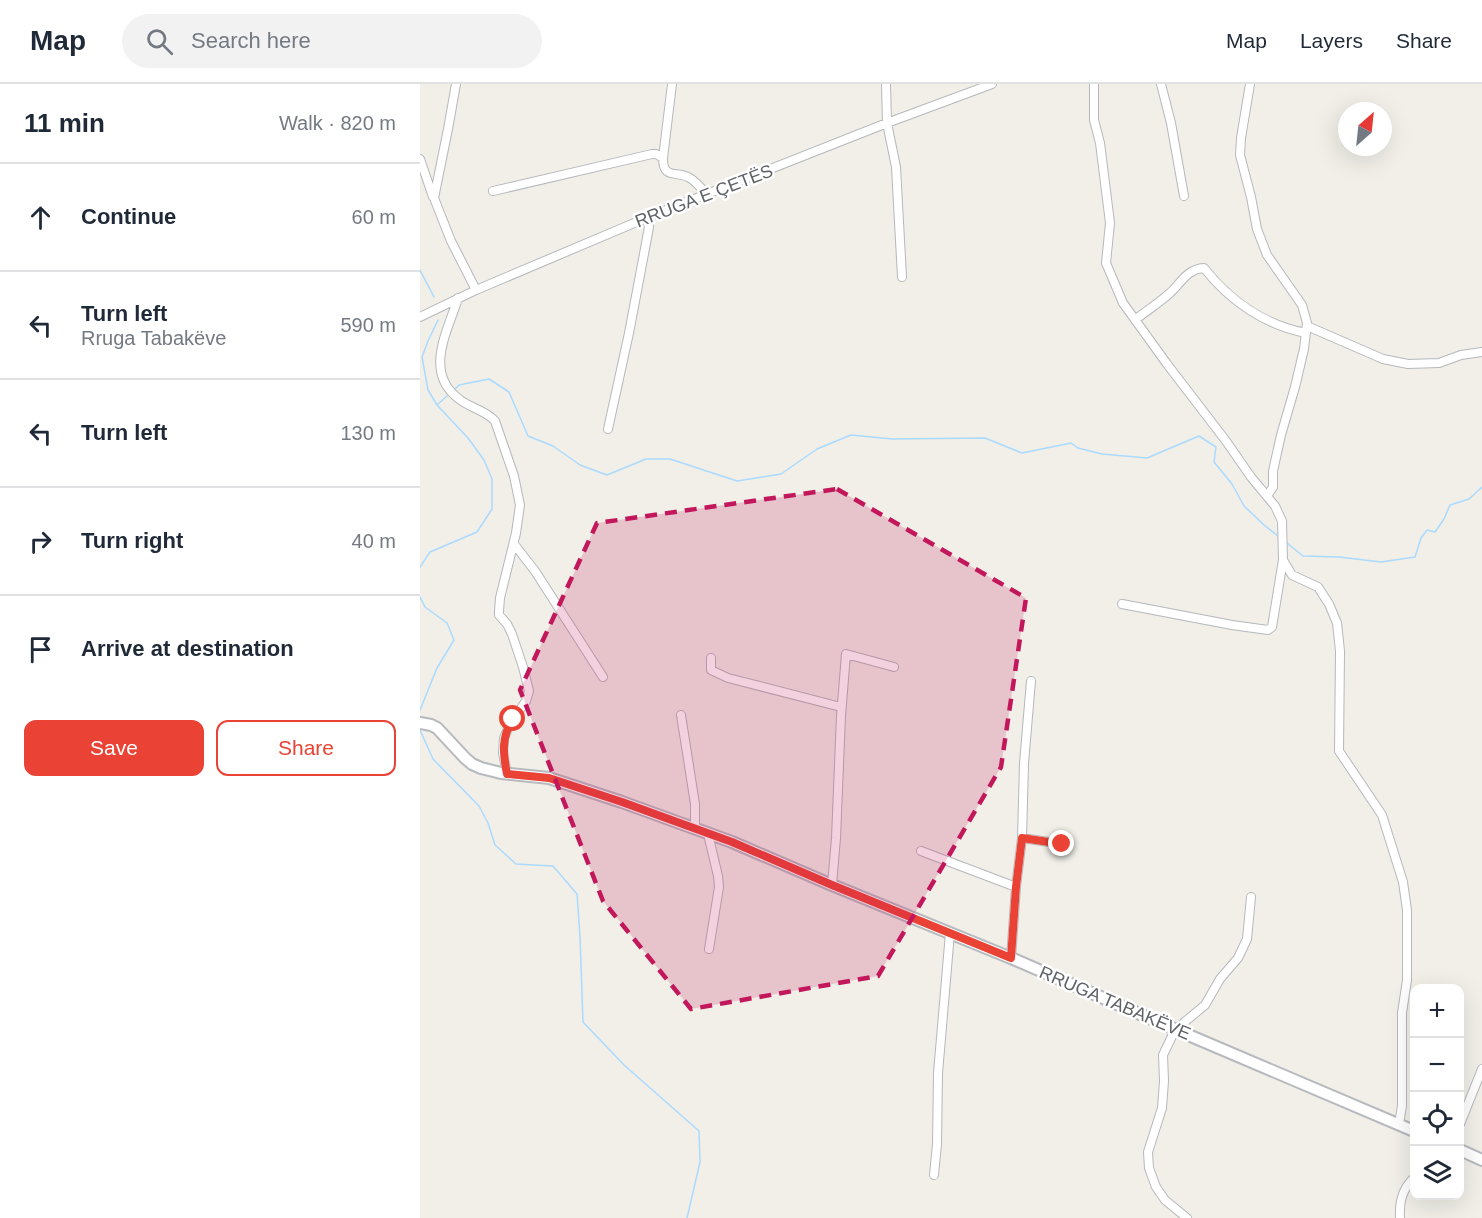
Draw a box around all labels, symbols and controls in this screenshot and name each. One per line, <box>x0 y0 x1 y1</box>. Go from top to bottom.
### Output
search box <box>122 14 542 68</box>
text: Map <box>30 25 86 56</box>
icon: search <box>143 25 176 58</box>
text: Search here <box>191 28 311 53</box>
text: Map <box>1226 29 1267 52</box>
text: Layers <box>1300 29 1363 52</box>
text: Share <box>1396 29 1452 52</box>
north arrow <box>1338 102 1392 156</box>
text: 11 min <box>24 108 105 138</box>
text: Walk · 820 m <box>279 112 396 134</box>
street label: RRUGA E ÇETËS <box>632 160 776 232</box>
icon: ahead <box>24 201 57 234</box>
text: Continue <box>81 204 176 229</box>
text: 60 m <box>352 206 396 228</box>
text: Turn left <box>81 301 167 326</box>
icon: left <box>24 309 57 342</box>
text: 590 m <box>340 314 396 336</box>
text: Rruga Tabakëve <box>81 327 226 349</box>
icon: left <box>24 417 57 450</box>
text: Turn left <box>81 420 167 445</box>
text: 130 m <box>340 422 396 444</box>
icon: right <box>24 525 57 558</box>
text: Turn right <box>81 528 183 553</box>
text: 40 m <box>352 530 396 552</box>
icon: arrive <box>24 633 57 666</box>
text: Arrive at destination <box>81 636 294 661</box>
route start <box>499 705 525 731</box>
button: Save <box>24 720 204 776</box>
button: Share <box>216 720 396 776</box>
route end <box>1048 830 1074 856</box>
street label: RRUGA TABAKËVE <box>1036 962 1194 1044</box>
map controls <box>1410 984 1464 1200</box>
button: + <box>1410 984 1464 1038</box>
button: − <box>1410 1038 1464 1092</box>
button: locate <box>1410 1092 1464 1146</box>
button: layers <box>1410 1146 1464 1200</box>

